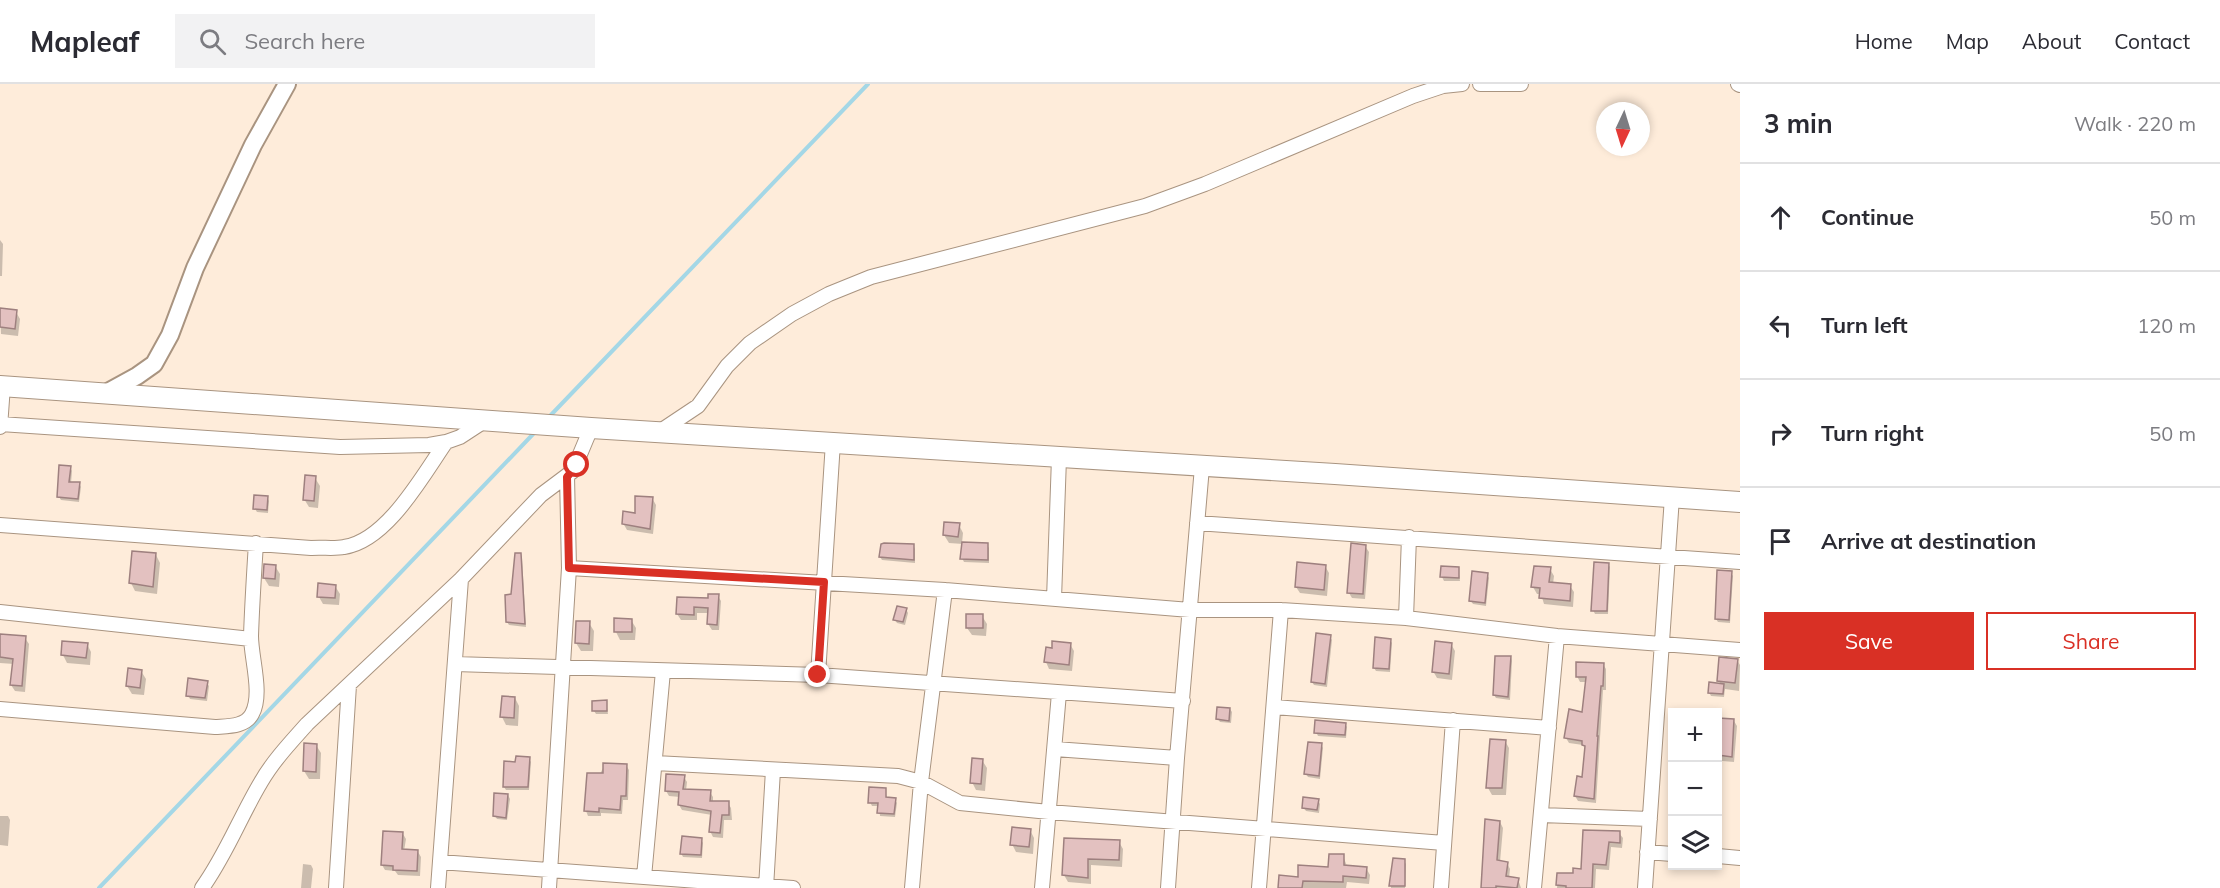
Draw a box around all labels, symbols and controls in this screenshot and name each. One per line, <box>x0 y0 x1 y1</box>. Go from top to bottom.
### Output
search box <box>175 14 595 68</box>
text: Mapleaf <box>30 24 139 59</box>
icon: search <box>196 25 229 58</box>
text: Search here <box>244 27 365 55</box>
text: Home <box>1855 28 1913 54</box>
text: Map <box>1946 28 1989 54</box>
text: About <box>2022 28 2081 54</box>
text: Contact <box>2114 28 2190 54</box>
north arrow <box>1596 102 1650 156</box>
text: 3 min <box>1764 107 1833 140</box>
text: Walk · 220 m <box>2074 111 2196 136</box>
icon: ahead <box>1764 201 1797 234</box>
text: Continue <box>1821 203 1914 231</box>
text: 50 m <box>2149 205 2196 230</box>
icon: left <box>1764 309 1797 342</box>
text: Turn left <box>1821 311 1908 339</box>
text: 120 m <box>2137 313 2196 338</box>
icon: right <box>1764 417 1797 450</box>
text: Turn right <box>1821 419 1924 447</box>
text: 50 m <box>2149 421 2196 446</box>
route start <box>563 451 589 477</box>
icon: arrive <box>1764 525 1797 558</box>
text: Arrive at destination <box>1821 527 2036 555</box>
button: Save <box>1764 612 1974 670</box>
button: Share <box>1986 612 2196 670</box>
route end <box>804 661 830 687</box>
map controls <box>1668 708 1722 870</box>
button: + <box>1668 708 1722 762</box>
button: − <box>1668 762 1722 816</box>
button: layers <box>1668 816 1722 870</box>

